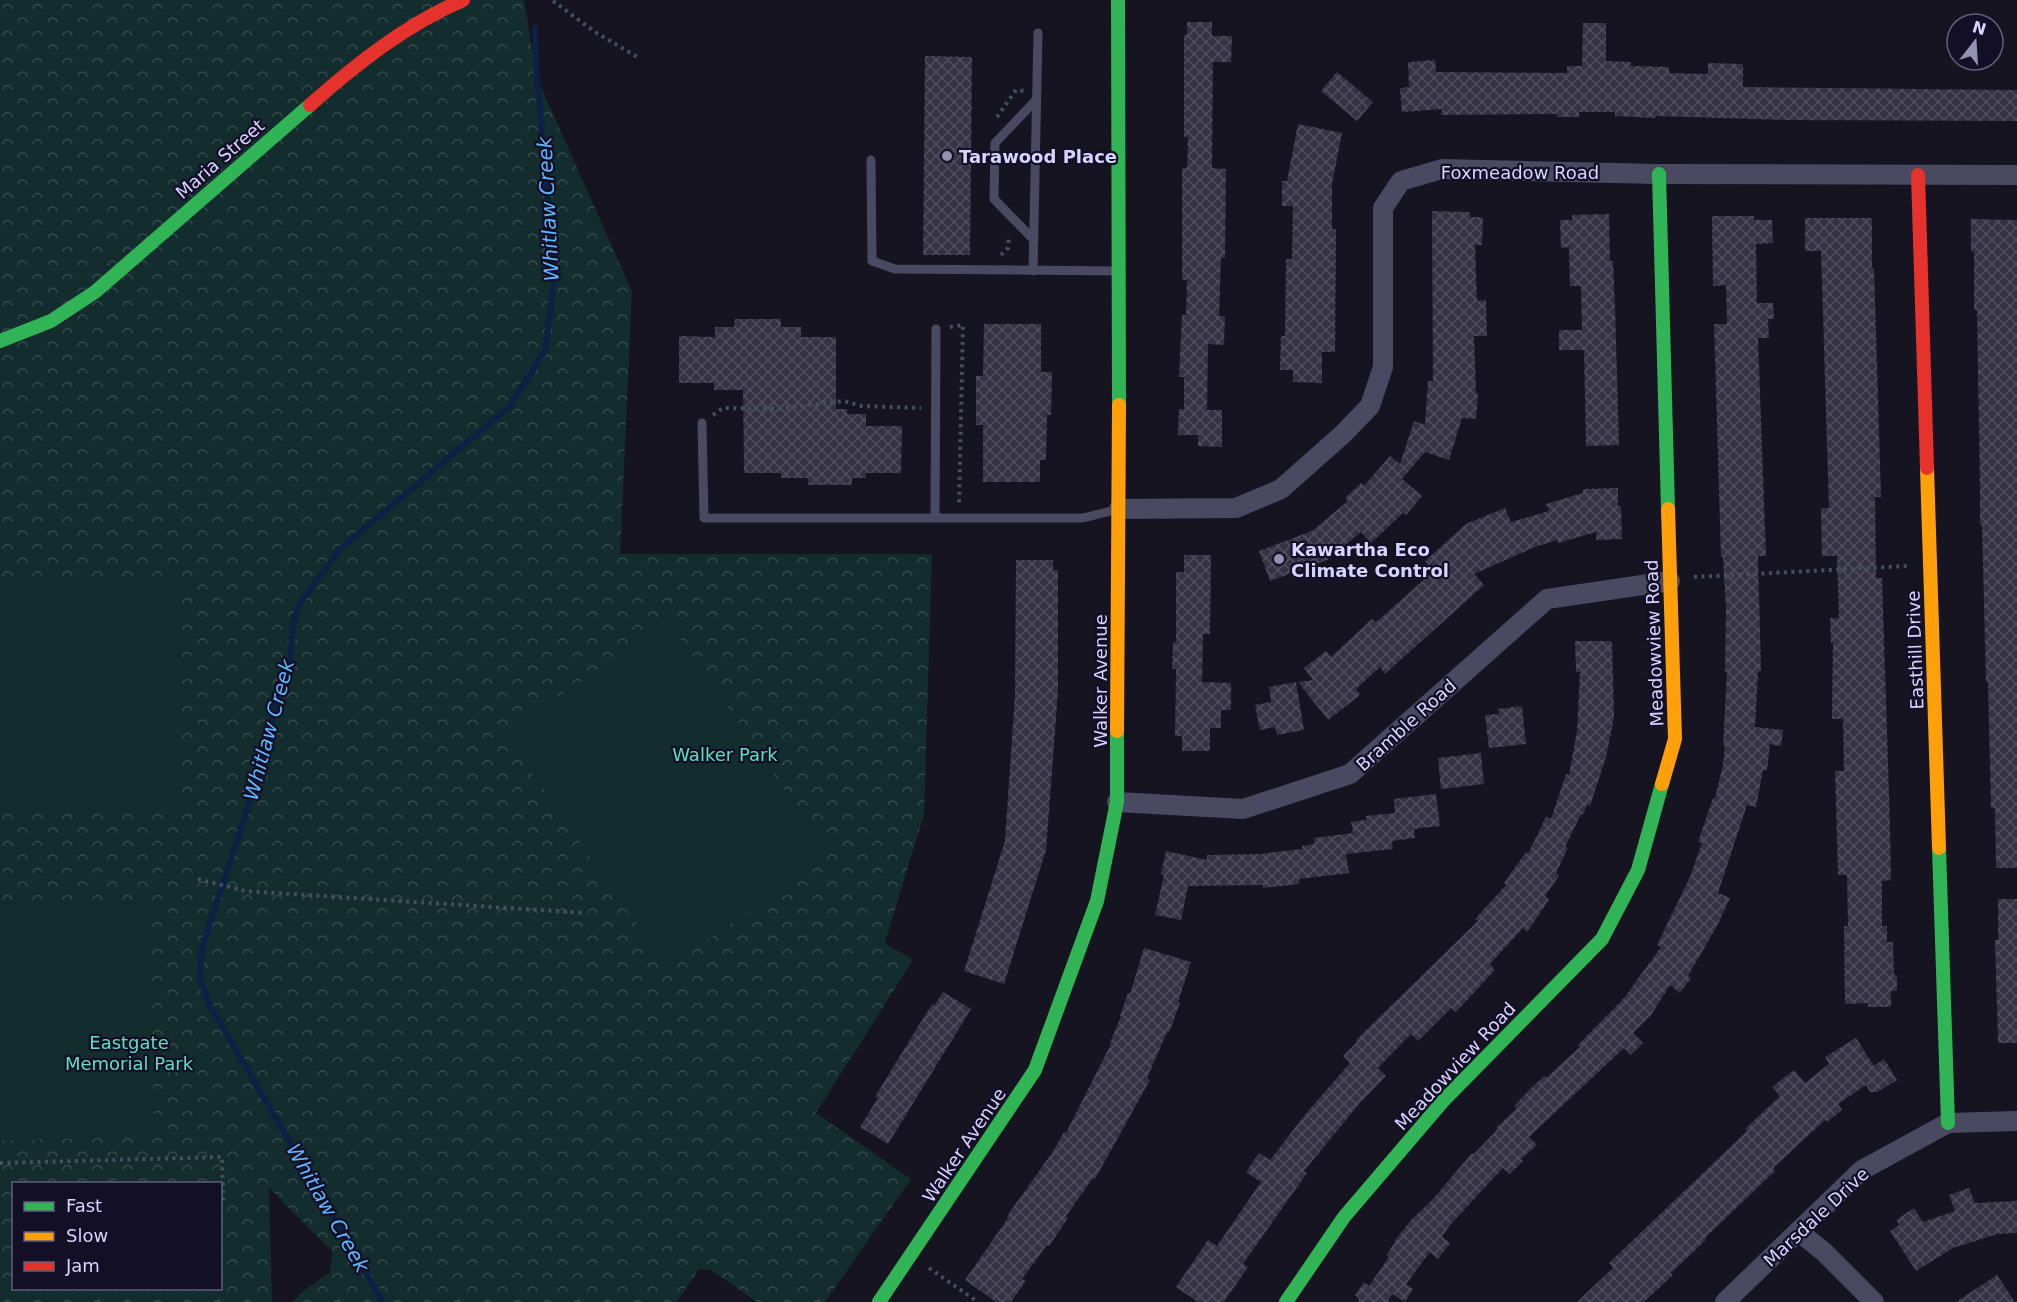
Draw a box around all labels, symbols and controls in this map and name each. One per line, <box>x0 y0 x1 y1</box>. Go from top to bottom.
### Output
north arrow <box>1945 12 2005 72</box>
text: N <box>1970 17 1988 39</box>
street label: Maria Street <box>171 115 269 203</box>
water label: Whitlaw Creek <box>532 135 564 282</box>
place label: Tarawood Place <box>959 146 1117 167</box>
marker: Tarawood Place <box>940 149 954 163</box>
street label: Foxmeadow Road <box>1441 162 1599 183</box>
place label: Kawartha Eco Climate Control <box>1291 539 1449 581</box>
marker: Kawartha Eco Climate Control <box>1272 552 1286 566</box>
street label: Meadowview Road <box>1641 559 1667 727</box>
street label: Easthill Drive <box>1902 590 1928 710</box>
street label: Walker Avenue <box>1090 614 1111 748</box>
water label: Whitlaw Creek <box>239 656 300 803</box>
street label: Bramble Road <box>1352 675 1460 775</box>
park label: Walker Park <box>672 744 778 765</box>
street label: Meadowview Road <box>1390 998 1520 1134</box>
park label: Eastgate Memorial Park <box>65 1032 194 1074</box>
street label: Walker Avenue <box>918 1084 1010 1206</box>
water label: Whitlaw Creek <box>281 1139 375 1278</box>
street label: Marsdale Drive <box>1759 1163 1873 1271</box>
legend <box>12 1182 222 1290</box>
text: Fast <box>66 1195 102 1216</box>
text: Slow <box>66 1225 108 1246</box>
text: Jam <box>65 1255 100 1276</box>

